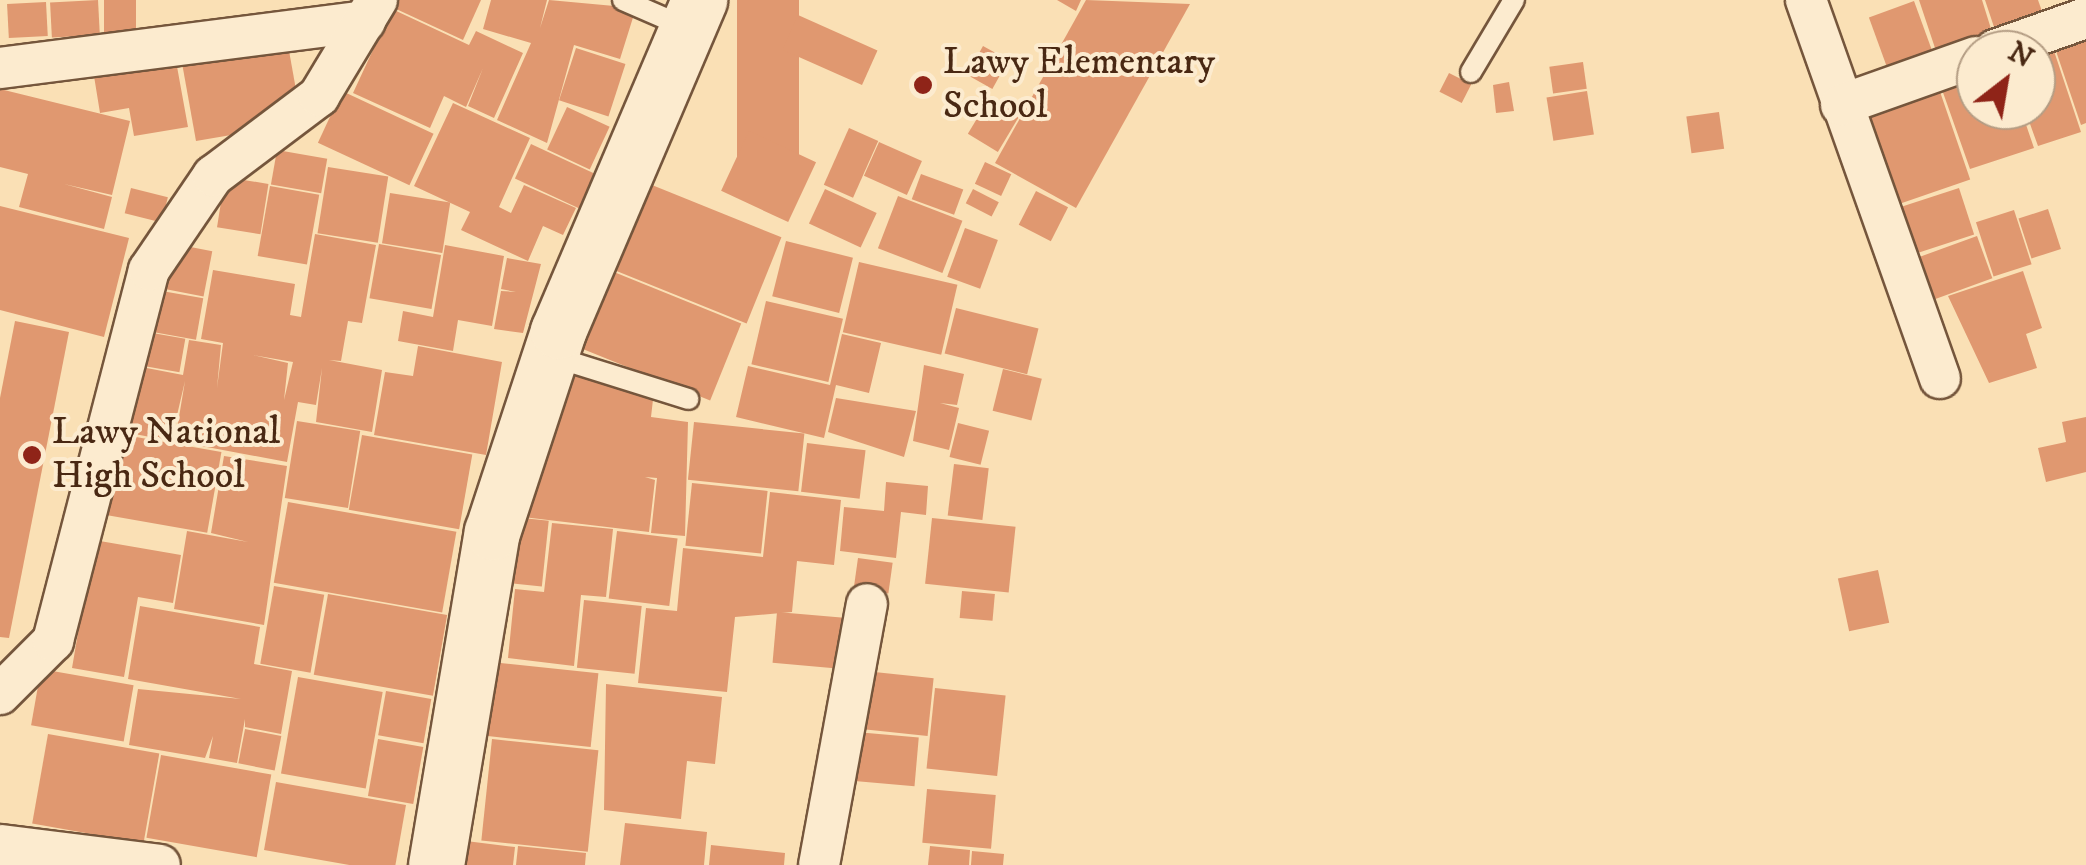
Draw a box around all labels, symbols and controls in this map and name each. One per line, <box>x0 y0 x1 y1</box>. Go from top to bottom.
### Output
north arrow <box>1956 30 2056 130</box>
text: N <box>2002 35 2040 76</box>
place label: Lawy Elementary School <box>943 40 1215 130</box>
marker: Lawy Elementary School <box>912 74 934 96</box>
place label: Lawy National High School <box>52 410 280 499</box>
marker: Lawy National High School <box>21 444 43 466</box>

